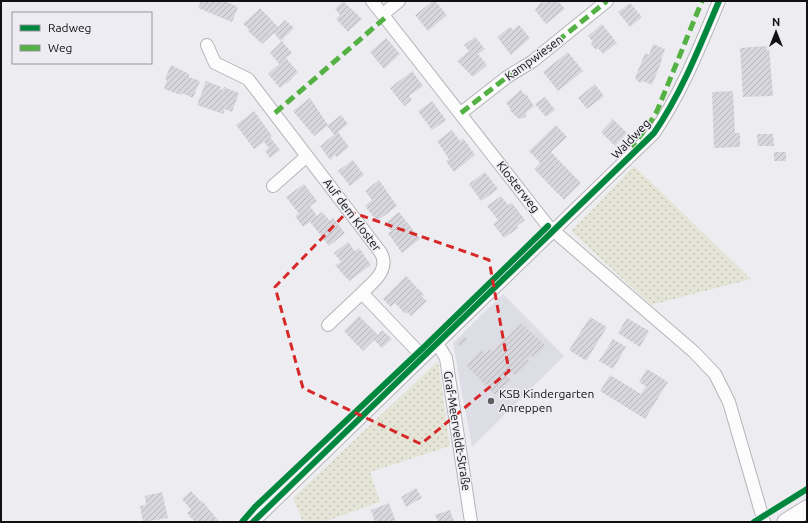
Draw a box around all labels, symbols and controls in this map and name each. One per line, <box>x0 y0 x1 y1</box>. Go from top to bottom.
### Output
legend <box>12 12 152 64</box>
north arrow <box>756 12 796 52</box>
text: N <box>772 16 780 28</box>
text: Radweg <box>48 21 91 34</box>
street label: Kampwiesen <box>502 32 565 83</box>
text: Weg <box>48 41 72 54</box>
street label: Waldweg <box>609 116 653 161</box>
street label: Klosterweg <box>494 158 542 215</box>
street label: Auf dem Kloster <box>321 176 384 254</box>
street label: Graf-Meerveldt-Straße <box>442 370 473 492</box>
place label: KSB Kindergarten Anreppen <box>499 387 594 414</box>
marker: KSB Kindergarten Anreppen <box>486 396 496 406</box>

